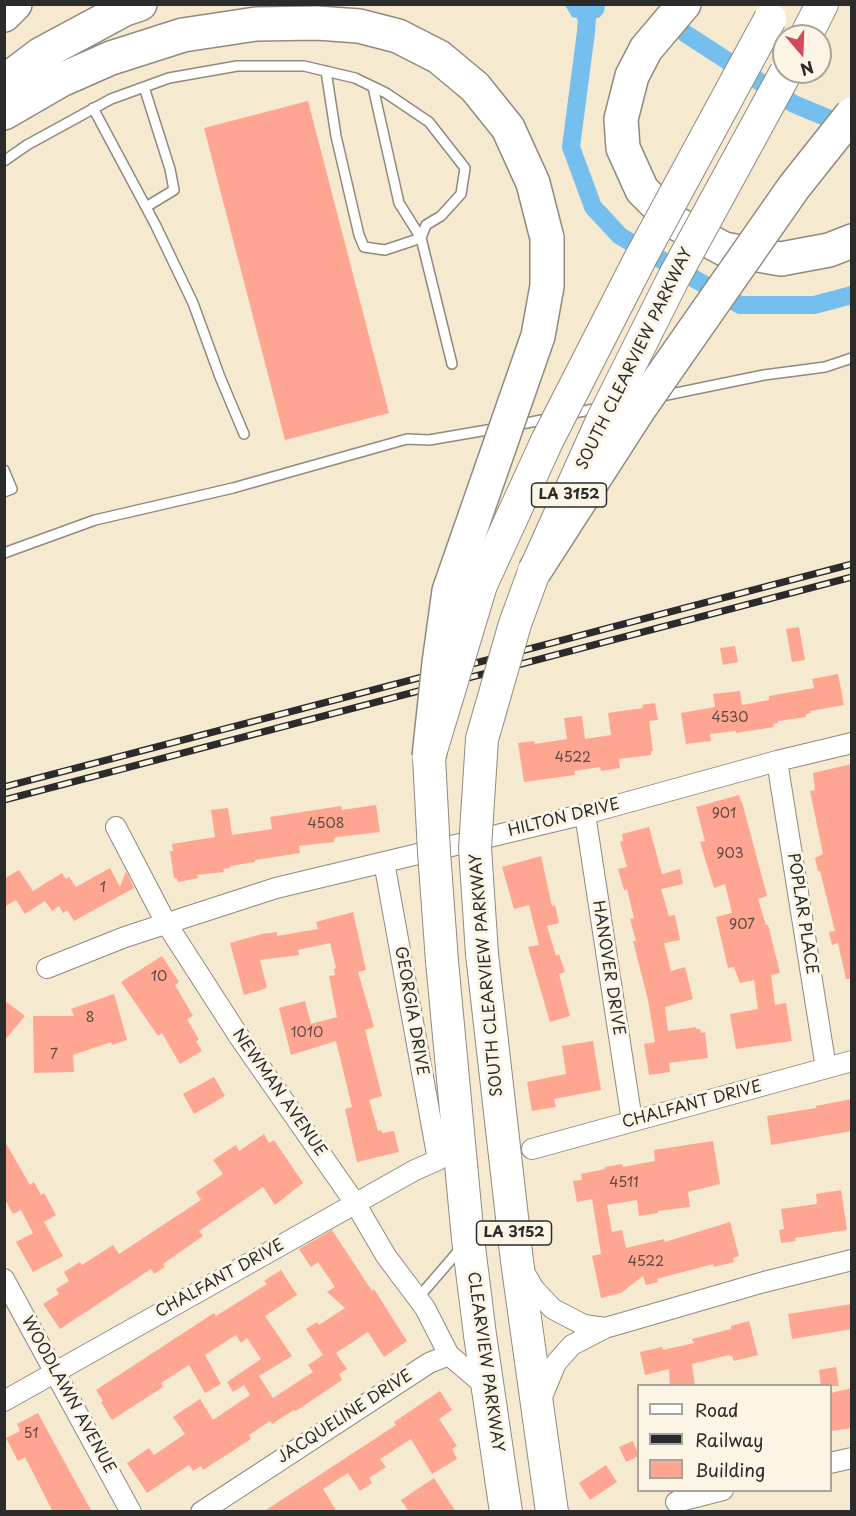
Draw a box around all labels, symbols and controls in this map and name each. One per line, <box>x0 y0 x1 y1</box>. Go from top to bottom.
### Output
north arrow <box>772 24 832 84</box>
text: N <box>797 56 817 83</box>
street label: SOUTH CLEARVIEW PARKWAY <box>573 245 697 473</box>
road number: LA 3152 <box>532 483 606 507</box>
house number: 4530 <box>711 710 749 726</box>
house number: 4522 <box>555 750 591 766</box>
street label: HILTON DRIVE <box>506 795 622 841</box>
house number: 901 <box>712 806 736 822</box>
house number: 4508 <box>308 816 344 832</box>
house number: 903 <box>716 846 744 862</box>
street label: SOUTH CLEARVIEW PARKWAY <box>467 852 507 1098</box>
street label: POPLAR PLACE <box>783 852 821 976</box>
house number: 1 <box>100 880 106 896</box>
street label: HANOVER DRIVE <box>588 899 628 1037</box>
house number: 907 <box>729 917 755 933</box>
street label: GEORGIA DRIVE <box>390 945 432 1077</box>
house number: 10 <box>151 969 167 985</box>
house number: 8 <box>86 1010 94 1026</box>
house number: 1010 <box>291 1025 323 1041</box>
street label: NEWMAN AVENUE <box>228 1026 330 1160</box>
house number: 7 <box>50 1047 58 1063</box>
street label: CHALFANT DRIVE <box>620 1077 764 1133</box>
house number: 4511 <box>609 1175 639 1191</box>
road number: LA 3152 <box>476 1221 552 1245</box>
street label: CHALFANT DRIVE <box>152 1236 288 1322</box>
house number: 4522 <box>628 1254 664 1270</box>
street label: CLEARVIEW PARKWAY <box>463 1271 507 1453</box>
street label: WOODLAWN AVENUE <box>17 1313 119 1477</box>
street label: JACQUELINE DRIVE <box>274 1366 416 1468</box>
legend <box>637 1384 832 1492</box>
text: Road <box>695 1396 739 1423</box>
house number: 51 <box>24 1426 38 1442</box>
text: Railway <box>695 1426 763 1453</box>
text: Building <box>695 1456 765 1483</box>

